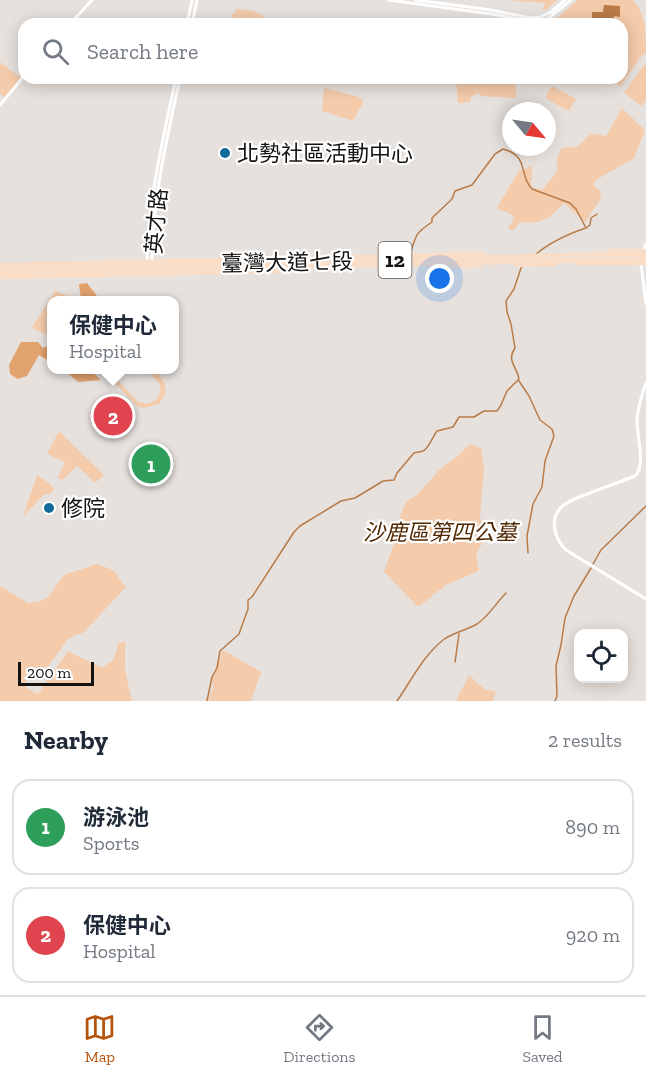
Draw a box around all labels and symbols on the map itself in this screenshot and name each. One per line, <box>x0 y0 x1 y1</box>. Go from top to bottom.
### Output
north arrow <box>502 102 556 156</box>
place label: 北勢社區活動中心 <box>237 140 413 167</box>
marker: 北勢社區活動中心 <box>218 146 232 160</box>
street label: 英才路 <box>140 187 173 255</box>
road number: 12 <box>378 242 412 278</box>
street label: 臺灣大道七段 <box>221 248 353 277</box>
your location <box>425 264 454 293</box>
pin: 2 <box>94 394 132 438</box>
pin: 1 <box>132 442 170 486</box>
place label: 修院 <box>61 495 105 522</box>
marker: 修院 <box>42 501 56 515</box>
park label: 沙鹿區第四公墓 <box>363 519 520 546</box>
scale bar <box>18 659 94 686</box>

